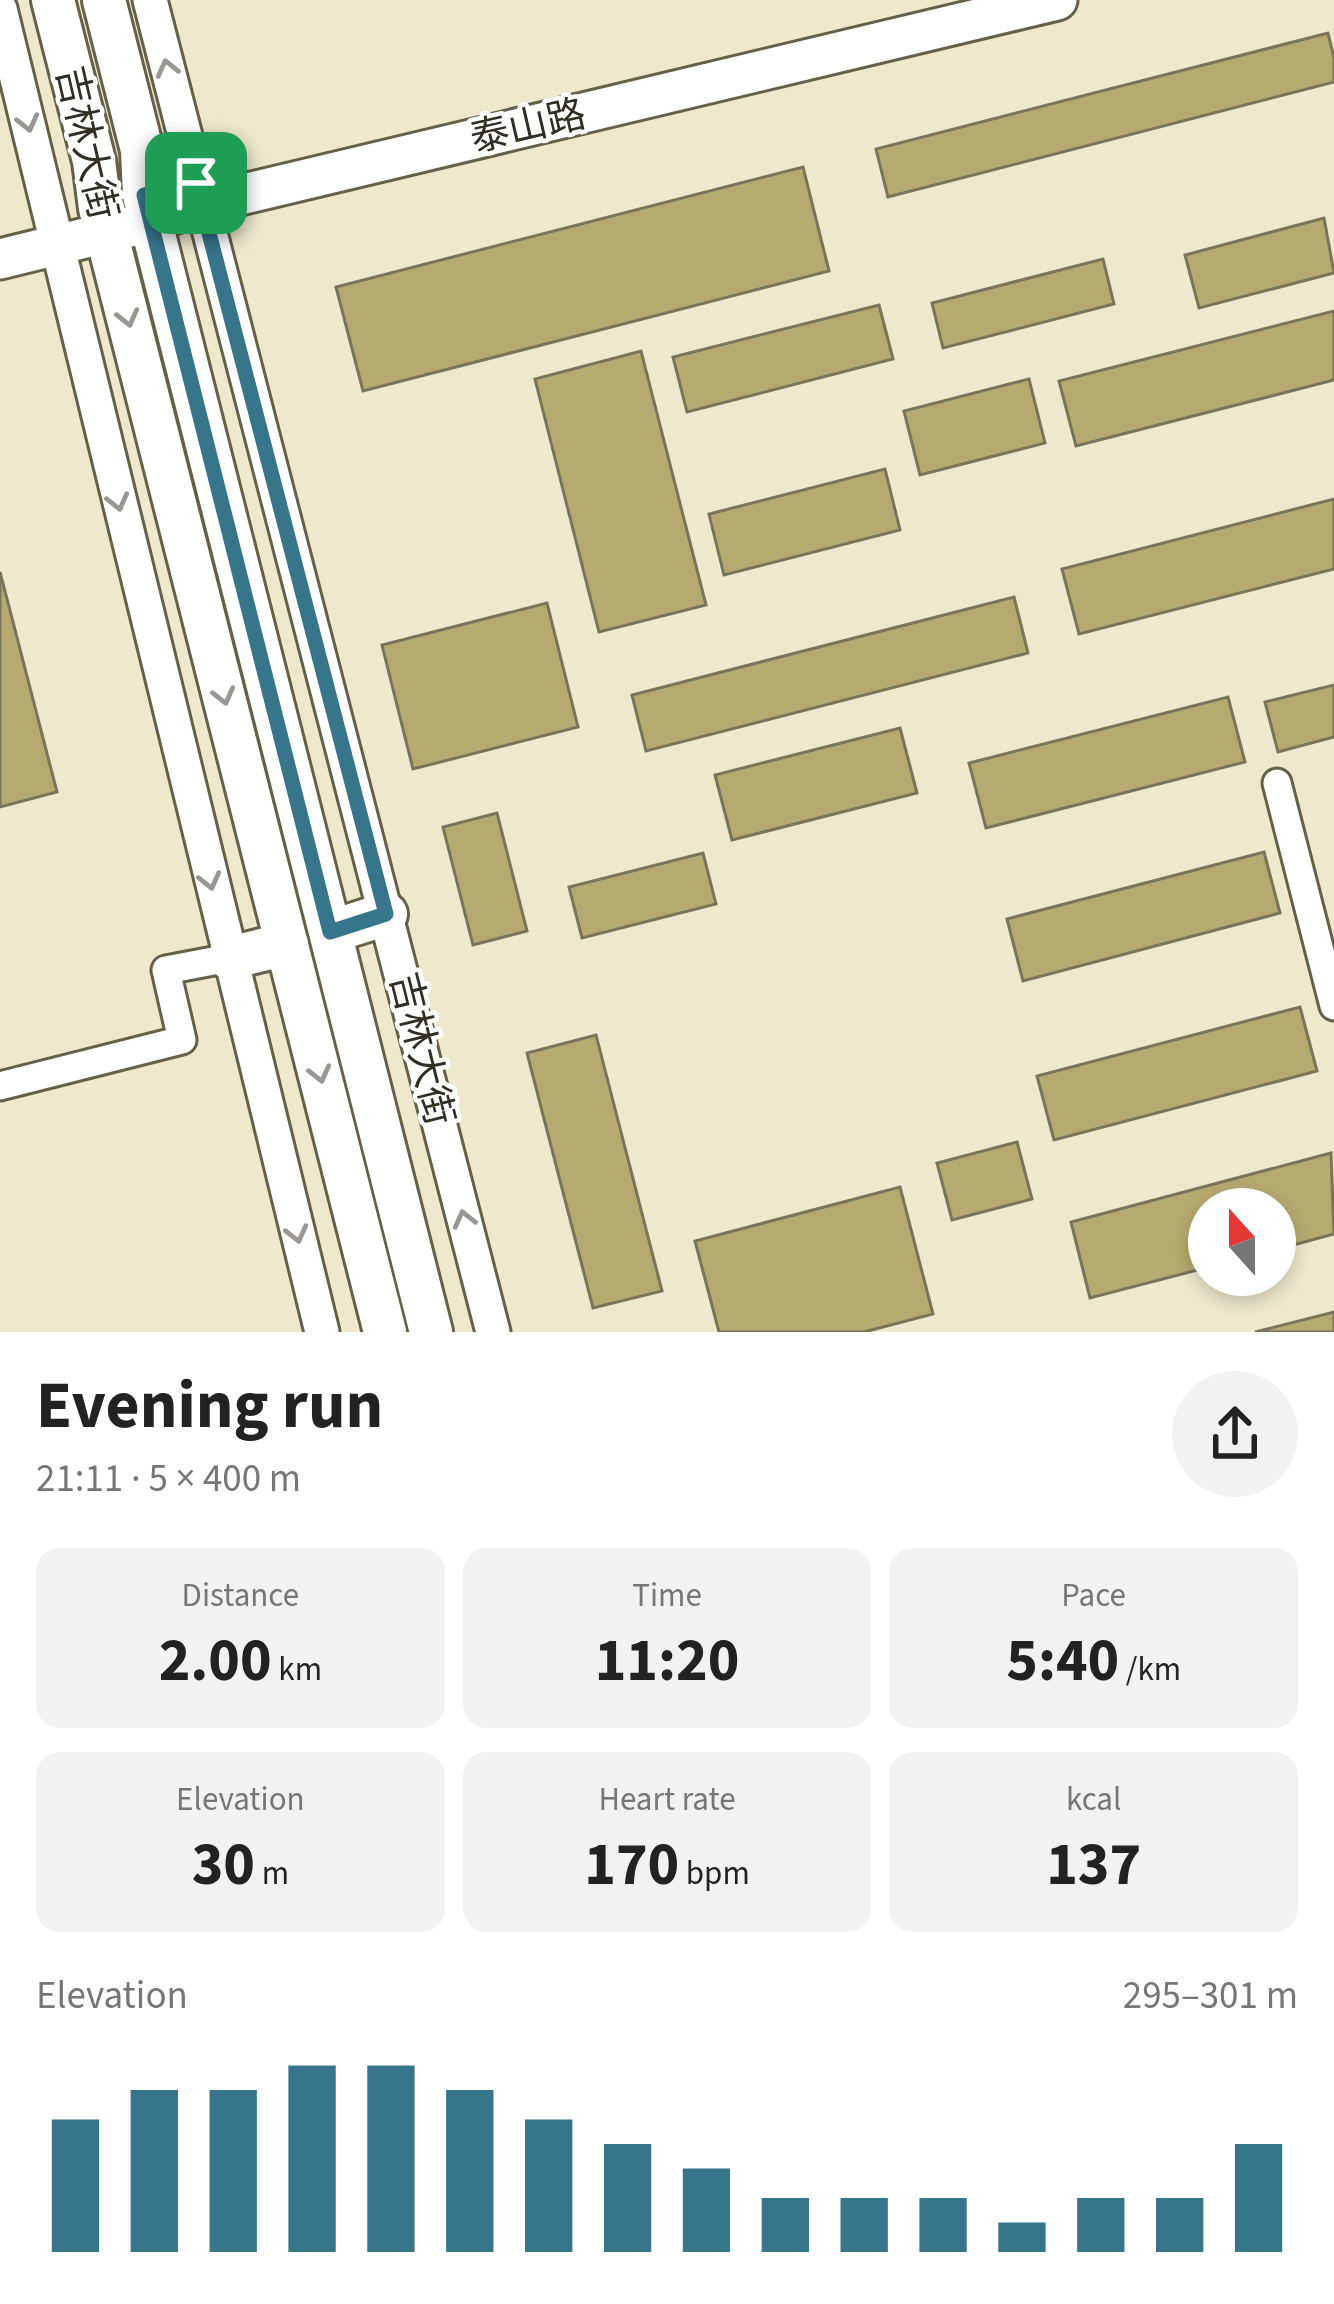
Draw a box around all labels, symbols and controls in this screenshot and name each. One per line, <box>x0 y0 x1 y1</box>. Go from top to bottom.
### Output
one-way arrow <box>156 59 181 79</box>
street label: 吉林大街 <box>41 61 131 225</box>
street label: 泰山路 <box>465 87 591 167</box>
one-way arrow <box>14 112 39 132</box>
pin <box>145 132 247 234</box>
icon: arrive <box>163 150 229 216</box>
one-way arrow <box>114 307 139 328</box>
one-way arrow <box>104 492 129 512</box>
one-way arrow <box>210 685 235 706</box>
one-way arrow <box>196 871 221 891</box>
street label: 吉林大街 <box>375 967 467 1131</box>
one-way arrow <box>306 1063 331 1084</box>
north arrow <box>1188 1188 1296 1296</box>
map controls <box>1188 1188 1296 1296</box>
one-way arrow <box>454 1209 479 1229</box>
one-way arrow <box>283 1224 308 1244</box>
text: Evening run <box>36 1359 383 1453</box>
button: share <box>1172 1371 1298 1497</box>
text: 21:11 · 5 × 400 m <box>36 1451 301 1507</box>
text: Distance <box>182 1572 299 1619</box>
text: Time <box>632 1572 702 1619</box>
text: Pace <box>1061 1572 1126 1619</box>
text: 2.00 <box>159 1619 272 1704</box>
text: 11:20 <box>595 1619 739 1704</box>
text: 5:40 <box>1006 1619 1119 1704</box>
text: km <box>272 1646 322 1693</box>
text: /km <box>1119 1646 1181 1693</box>
text: Elevation <box>176 1776 305 1823</box>
text: Heart rate <box>598 1776 736 1823</box>
text: kcal <box>1066 1776 1121 1823</box>
text: 30 <box>192 1823 255 1908</box>
text: 170 <box>584 1823 679 1908</box>
text: 137 <box>1046 1823 1141 1908</box>
text: m <box>255 1850 289 1897</box>
text: bpm <box>679 1850 750 1897</box>
text: Elevation <box>36 1968 188 2024</box>
text: 295–301 m <box>1123 1968 1298 2024</box>

